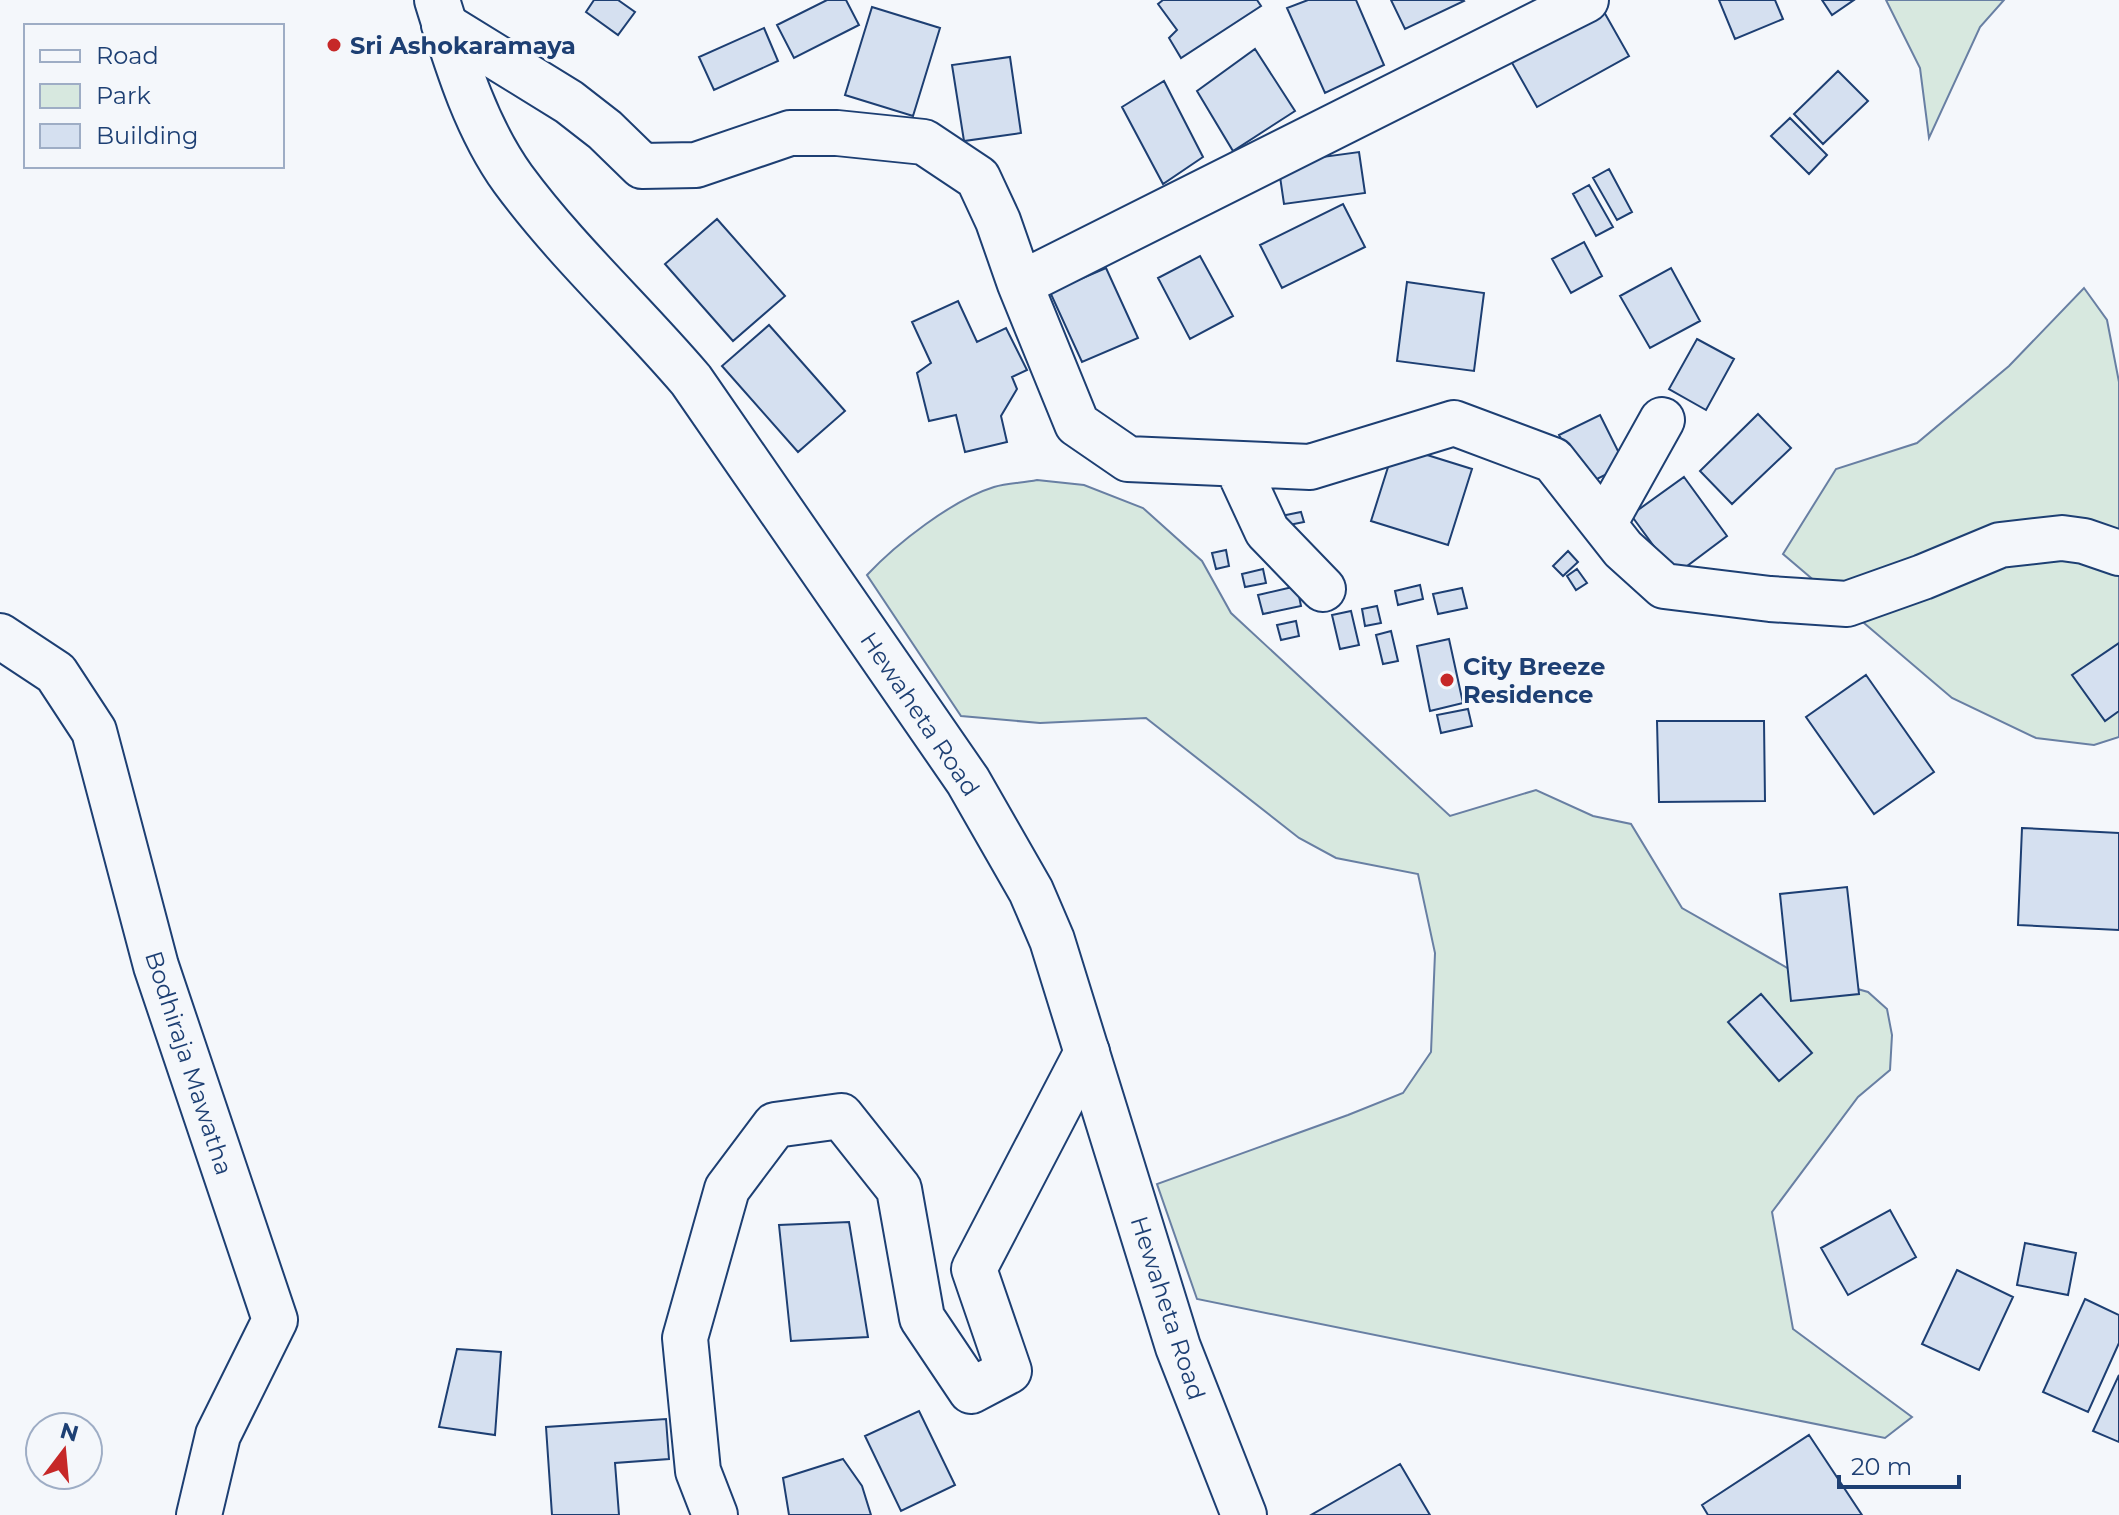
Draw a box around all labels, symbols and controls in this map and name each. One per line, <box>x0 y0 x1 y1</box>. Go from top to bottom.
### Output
legend <box>24 24 284 168</box>
place label: Sri Ashokaramaya <box>350 31 576 60</box>
marker: Sri Ashokaramaya <box>325 36 343 54</box>
text: Road <box>96 41 159 70</box>
text: Park <box>96 81 151 110</box>
text: Building <box>96 121 199 150</box>
street label: Hewaheta Road <box>854 626 986 802</box>
place label: City Breeze Residence <box>1463 652 1605 709</box>
marker: City Breeze Residence <box>1438 671 1456 689</box>
street label: Bodhiraja Mawatha <box>139 947 239 1179</box>
street label: Hewaheta Road <box>1125 1212 1211 1404</box>
north arrow <box>24 1411 104 1491</box>
text: N <box>57 1417 82 1448</box>
scale bar <box>1839 1439 1959 1489</box>
text: 20 m <box>1851 1452 1912 1481</box>

